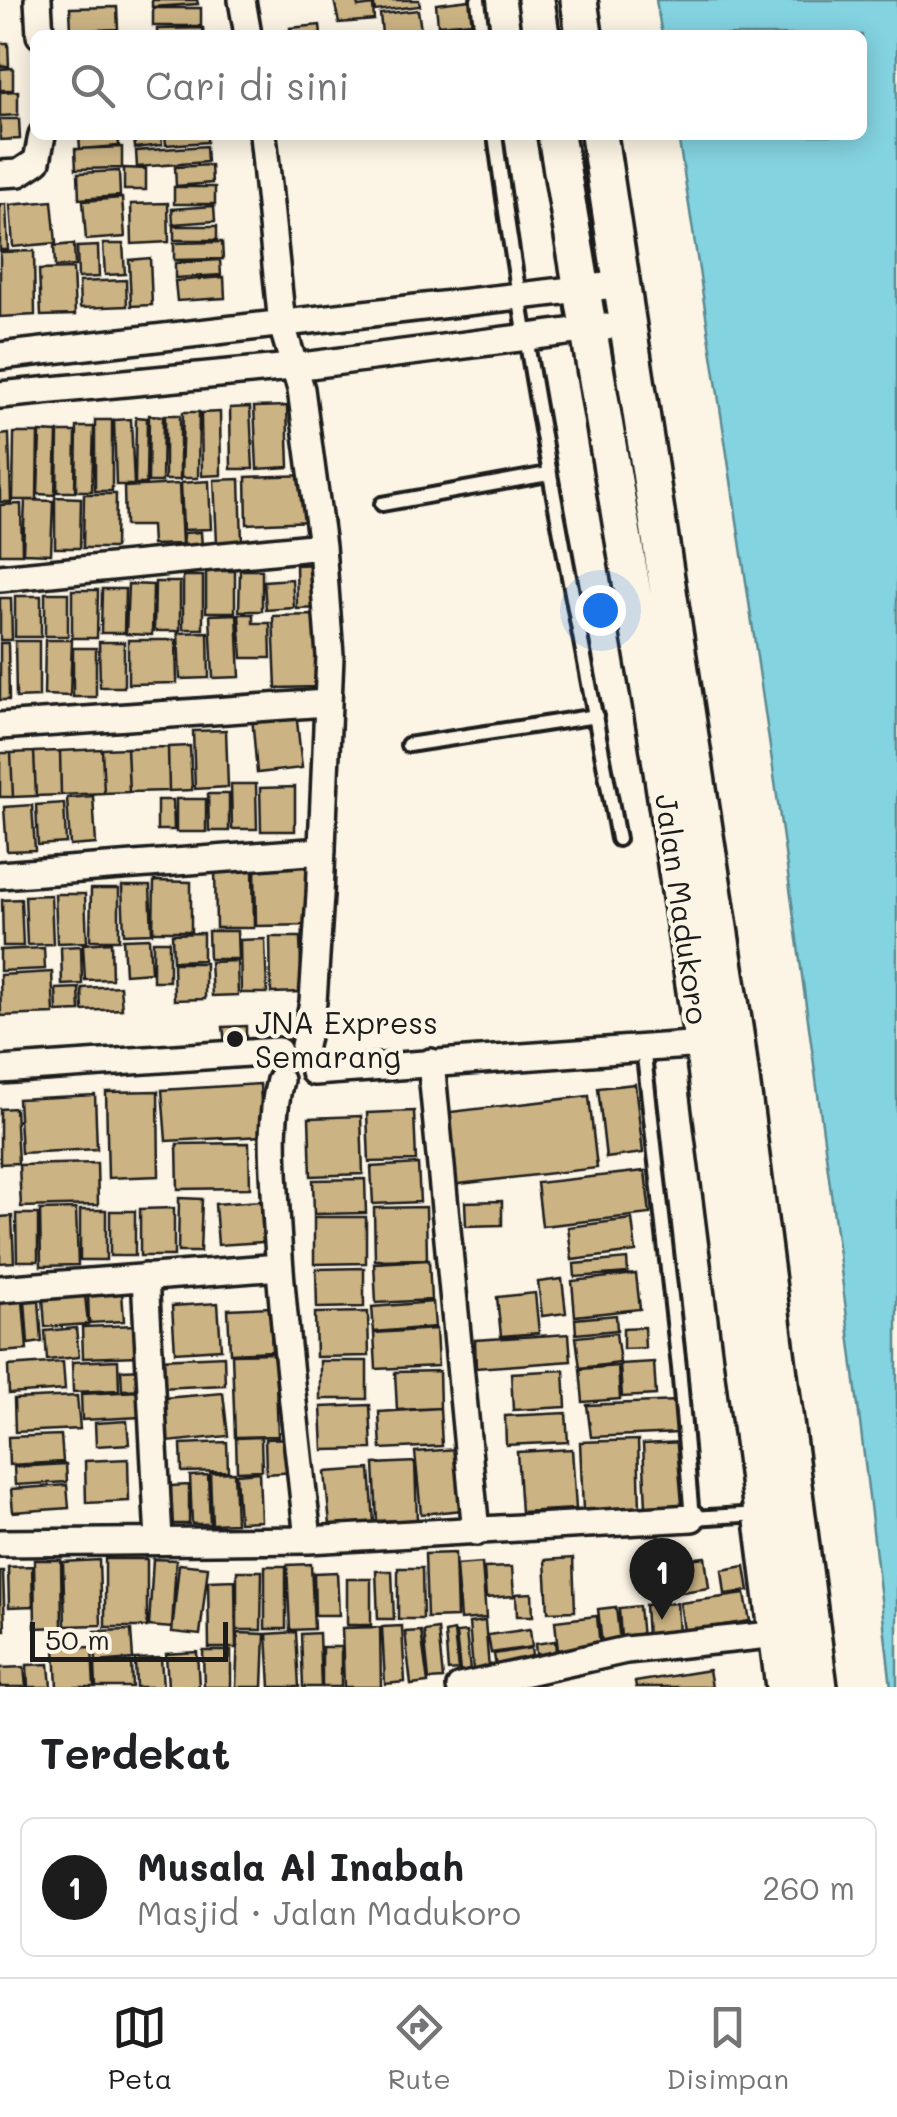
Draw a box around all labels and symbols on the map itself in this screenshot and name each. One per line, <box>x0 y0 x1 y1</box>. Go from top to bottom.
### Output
your location <box>575 585 626 636</box>
street label: Jalan Madukoro <box>647 791 719 1027</box>
place label: JNA Express Semarang <box>255 1002 438 1076</box>
marker: JNA Express Semarang <box>224 1028 246 1050</box>
pin: 1 <box>630 1538 694 1620</box>
scale bar <box>30 1617 228 1662</box>

